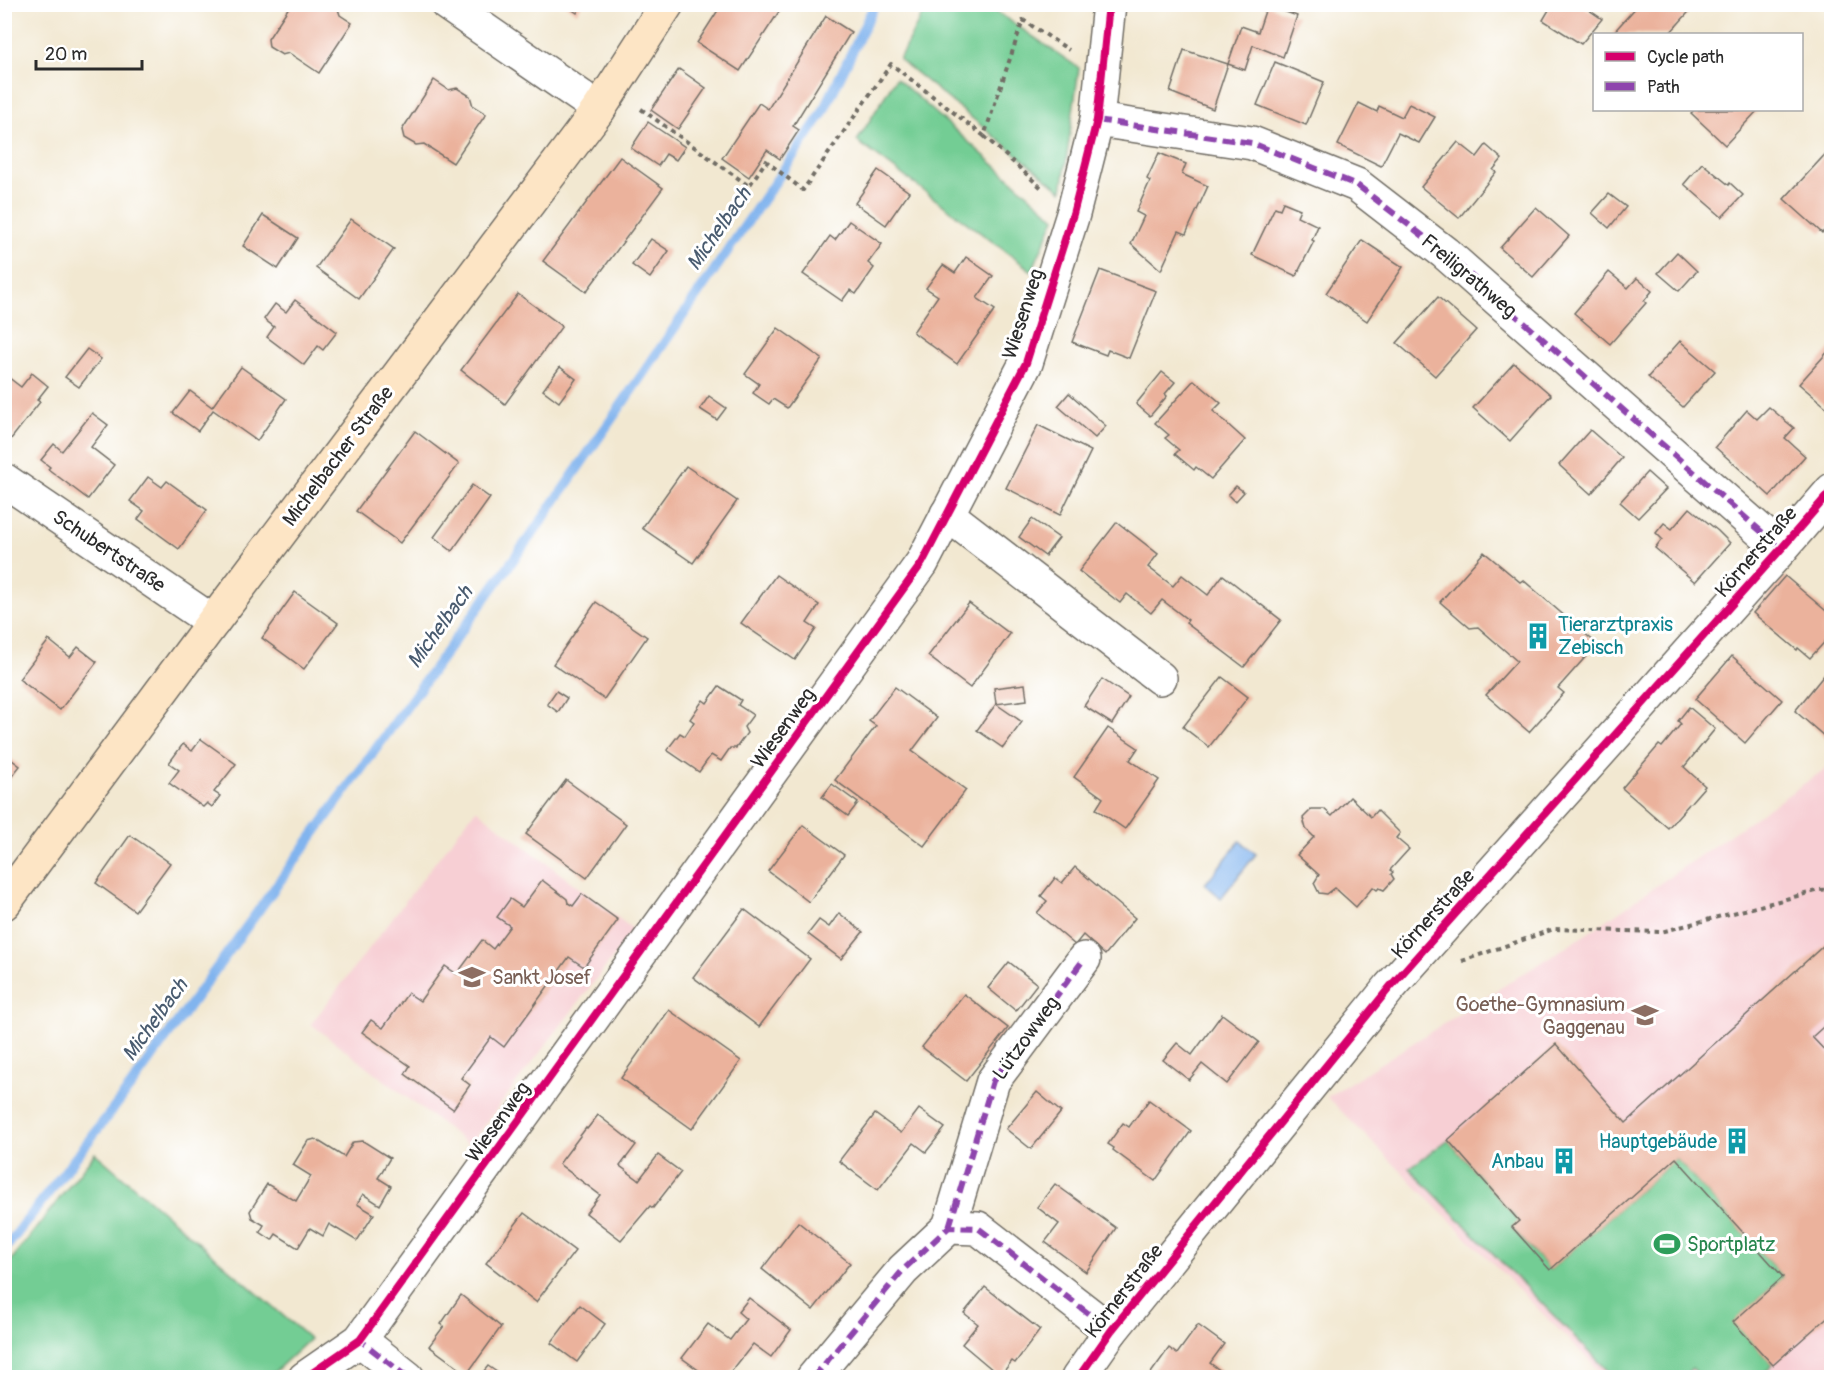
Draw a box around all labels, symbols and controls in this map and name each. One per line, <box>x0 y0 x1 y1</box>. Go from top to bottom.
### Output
scale bar <box>36 33 142 71</box>
legend <box>1593 33 1803 111</box>
text: 20 m <box>45 43 87 66</box>
text: Cycle path <box>1647 46 1724 69</box>
text: Path <box>1647 76 1680 99</box>
water label: Michelbach <box>681 181 758 276</box>
street label: Freiligrathweg <box>1416 229 1522 323</box>
street label: Wiesenweg <box>997 266 1049 362</box>
street label: Michelbacher Straße <box>277 381 399 531</box>
street label: Körnerstraße <box>1710 501 1802 603</box>
street label: Schubertstraße <box>48 504 170 598</box>
water label: Michelbach <box>401 580 480 673</box>
place label: Tierarztpraxis Zebisch <box>1558 612 1673 660</box>
building icon: Tierarztpraxis Zebisch <box>1523 621 1553 651</box>
street label: Wiesenweg <box>745 683 821 773</box>
street label: Körnerstraße <box>1386 864 1480 964</box>
school or university icon: Sankt Josef <box>457 962 487 992</box>
place label: Sankt Josef <box>492 965 592 990</box>
water label: Michelbach <box>116 973 195 1066</box>
street label: Lützowweg <box>987 991 1065 1085</box>
place label: Goethe-Gymnasium Gaggenau <box>1455 992 1625 1040</box>
school or university icon: Goethe-Gymnasium Gaggenau <box>1630 1000 1660 1030</box>
street label: Wiesenweg <box>460 1077 536 1167</box>
building icon: Hauptgebäude <box>1722 1126 1752 1156</box>
place label: Hauptgebäude <box>1599 1129 1717 1154</box>
building icon: Anbau <box>1549 1146 1579 1176</box>
place label: Anbau <box>1491 1149 1544 1174</box>
sports icon: Sportplatz <box>1652 1229 1682 1259</box>
place label: Sportplatz <box>1687 1232 1775 1257</box>
street label: Körnerstraße <box>1079 1239 1169 1343</box>

